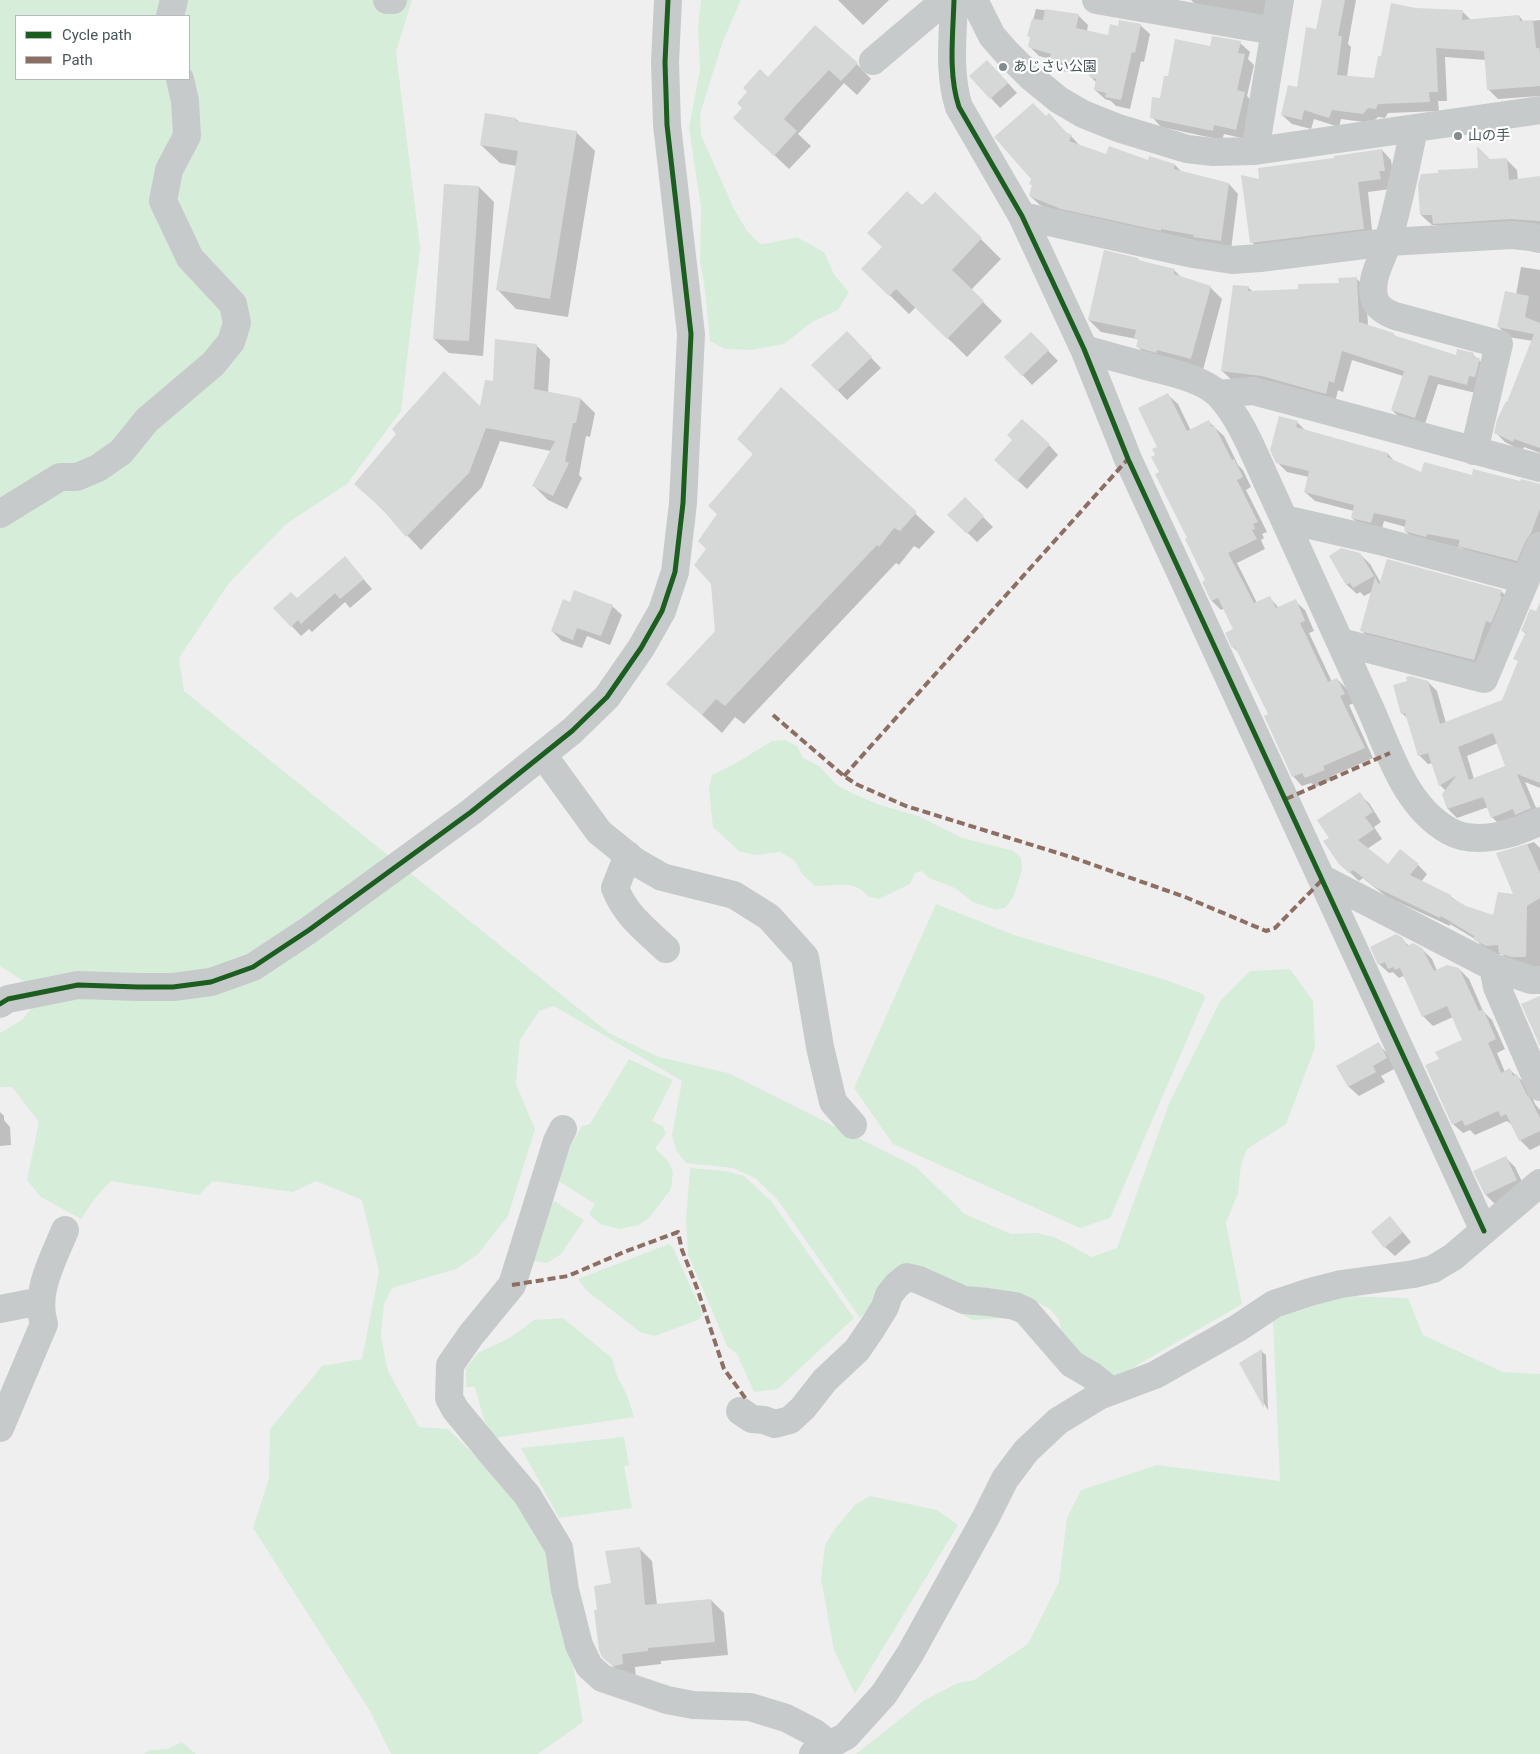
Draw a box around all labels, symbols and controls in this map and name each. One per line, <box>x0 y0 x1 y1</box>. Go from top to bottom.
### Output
legend <box>15 15 190 80</box>
text: Cycle path <box>62 26 132 44</box>
text: Path <box>62 51 93 69</box>
place label: あじさい公園 <box>1013 59 1097 75</box>
marker: あじさい公園 <box>997 61 1009 73</box>
place label: 山の手 <box>1468 128 1510 144</box>
marker: 山の手 <box>1452 130 1464 142</box>

